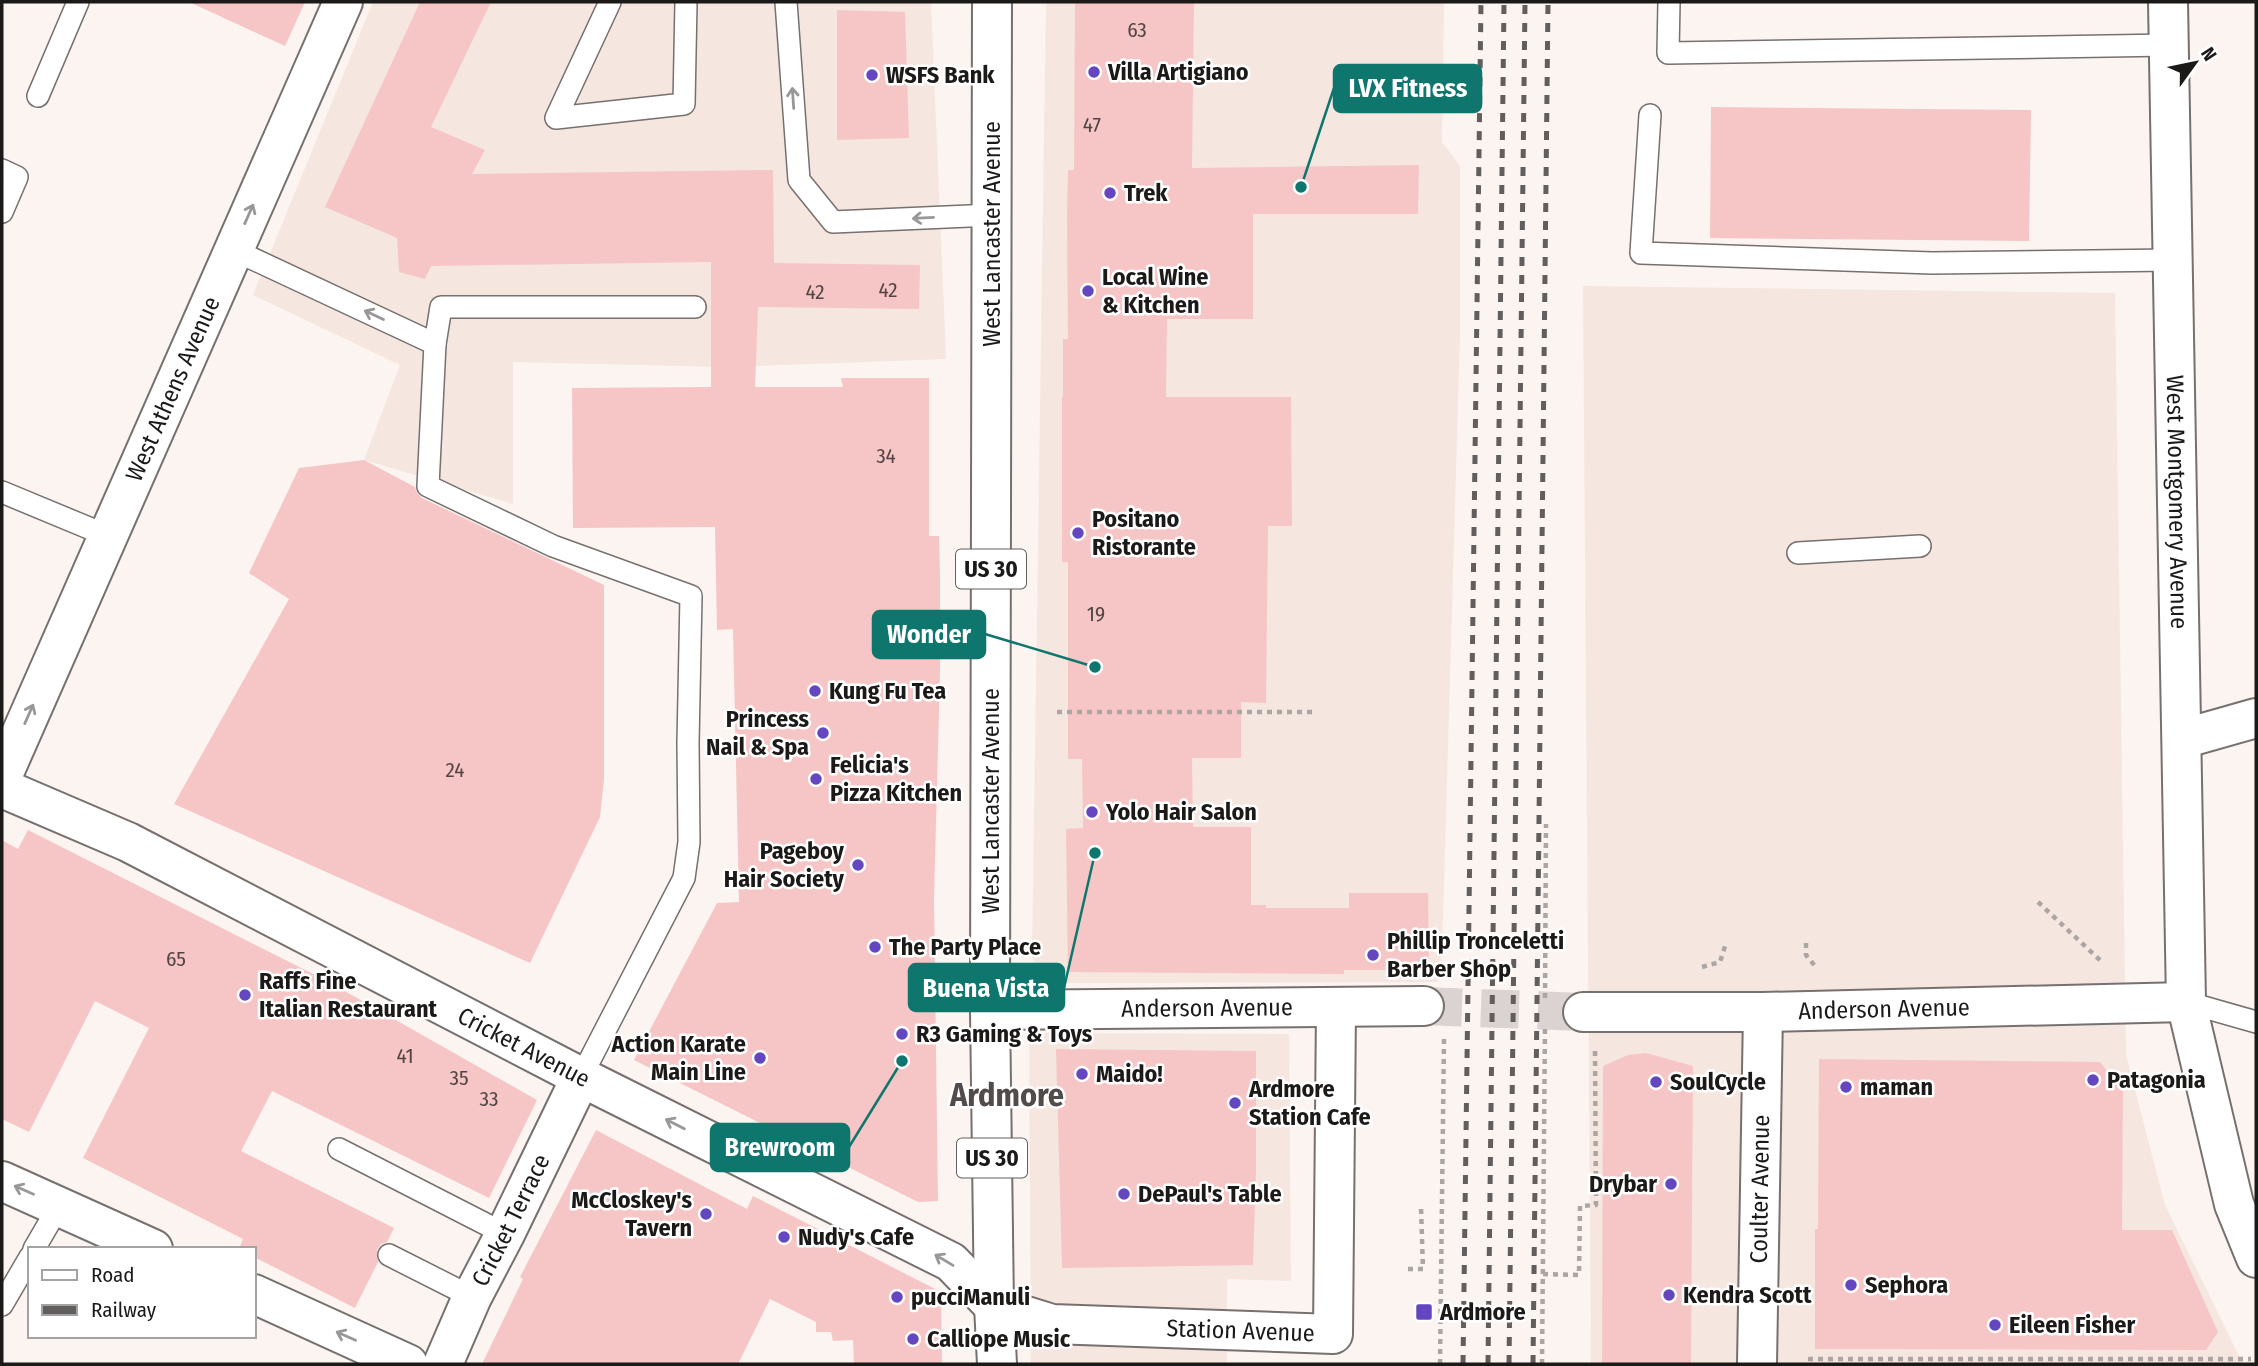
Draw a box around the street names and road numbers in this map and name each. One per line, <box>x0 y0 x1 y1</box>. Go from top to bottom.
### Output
street label: West Lancaster Avenue <box>978 121 1006 347</box>
street label: West Athens Avenue <box>120 292 226 486</box>
street label: West Montgomery Avenue <box>2161 375 2193 629</box>
road number: US 30 <box>956 550 1026 589</box>
street label: West Lancaster Avenue <box>977 688 1005 914</box>
street label: Anderson Avenue <box>1121 993 1293 1023</box>
street label: Anderson Avenue <box>1798 993 1970 1025</box>
street label: Cricket Avenue <box>453 1002 595 1093</box>
street label: Coulter Avenue <box>1745 1114 1775 1264</box>
road number: US 30 <box>957 1138 1027 1177</box>
street label: Cricket Terrace <box>466 1150 555 1291</box>
street label: Station Avenue <box>1166 1314 1315 1347</box>

